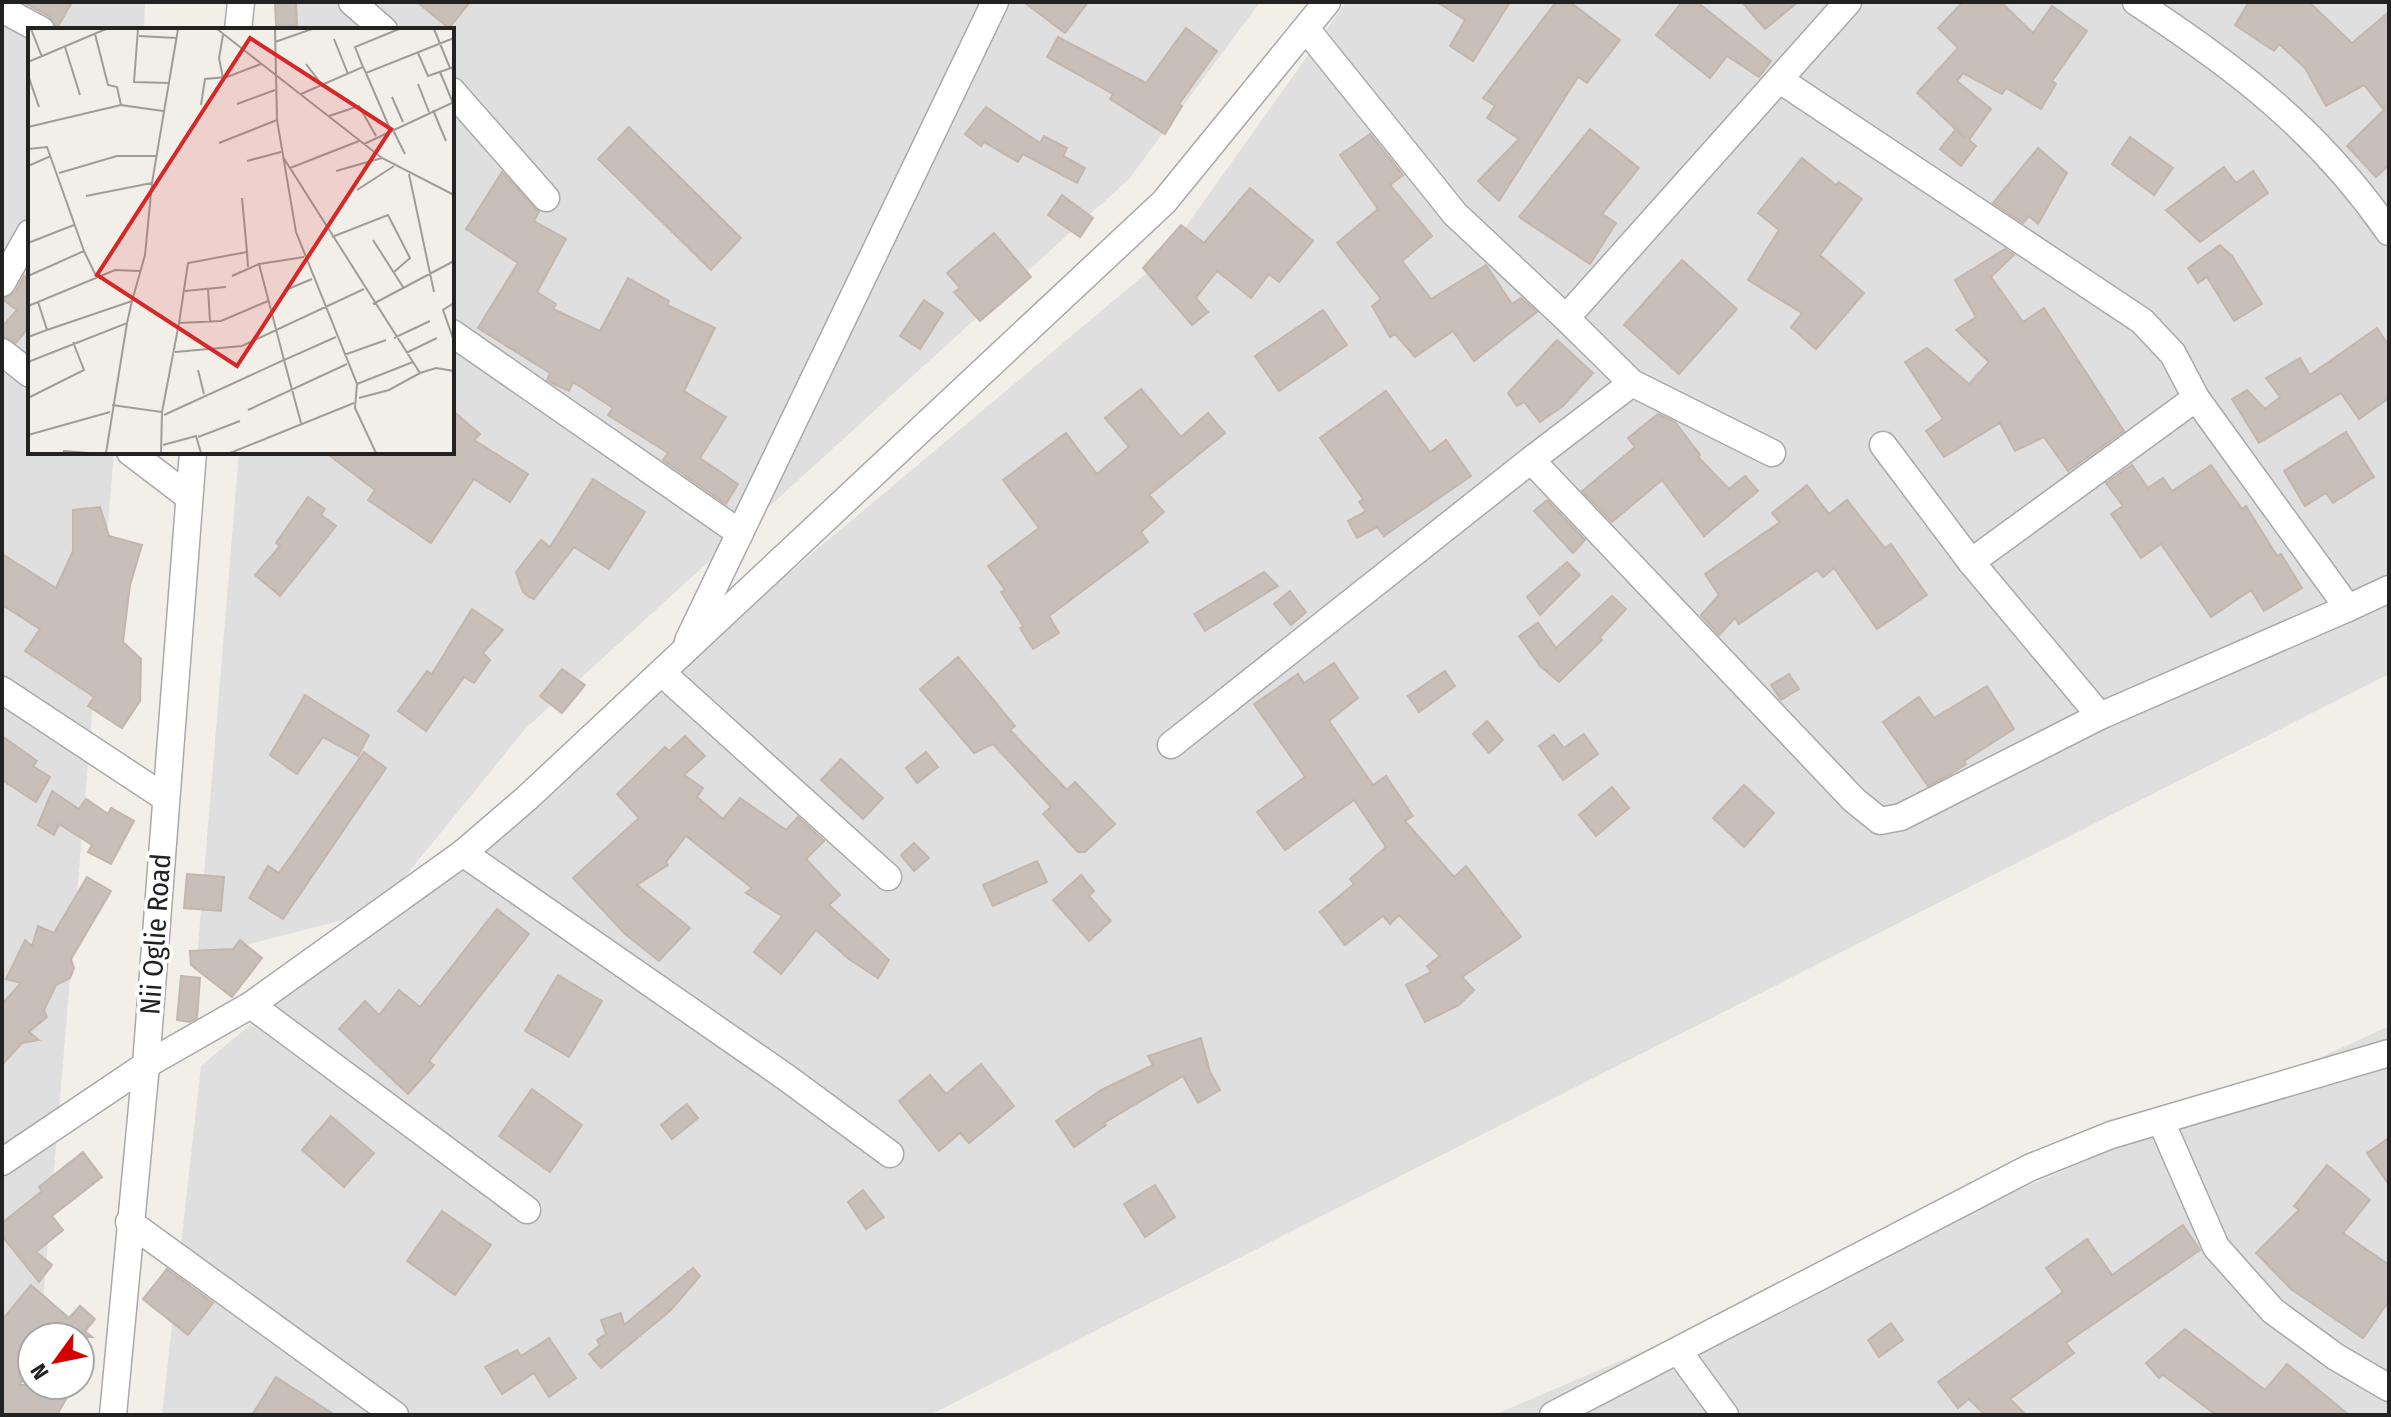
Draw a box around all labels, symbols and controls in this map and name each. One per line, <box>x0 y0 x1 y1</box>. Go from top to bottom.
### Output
inset map <box>28 28 454 454</box>
street label: Nii Oglie Road <box>133 852 178 1016</box>
north arrow <box>16 1321 96 1401</box>
text: N <box>25 1359 55 1385</box>

